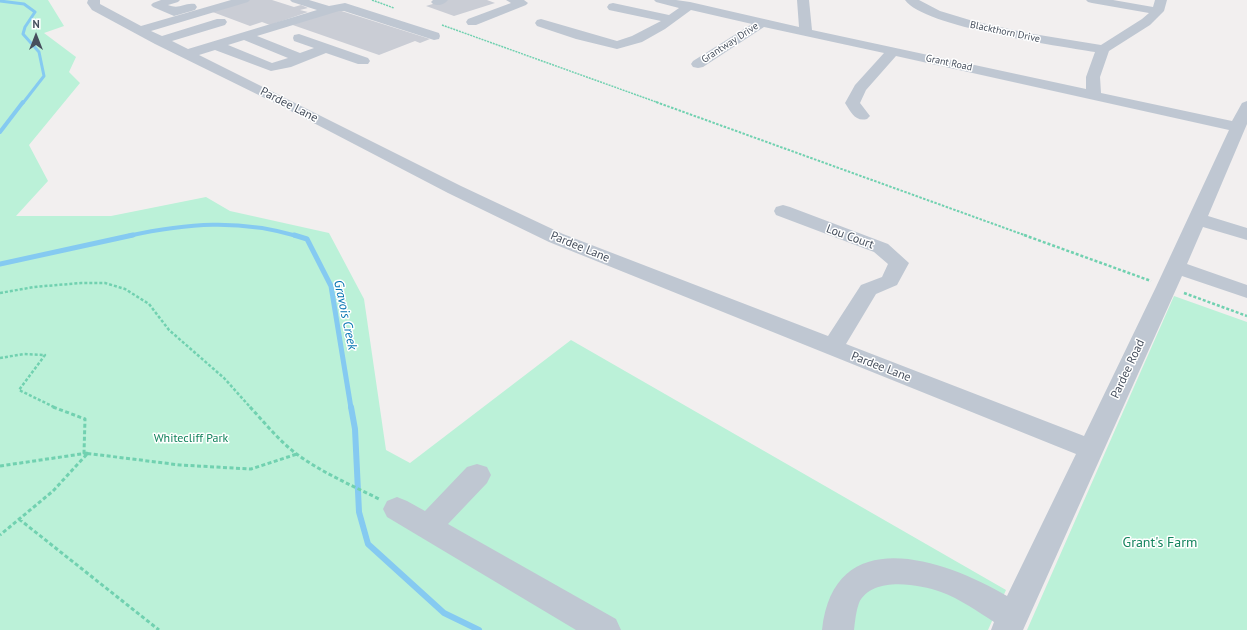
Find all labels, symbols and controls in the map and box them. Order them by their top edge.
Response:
north arrow [16,16,56,56]
text: N [32,17,40,31]
street label: Blackthorn Drive [969,19,1041,45]
street label: Grantway Drive [699,20,761,66]
street label: Grant Road [925,52,973,74]
street label: Pardee Lane [258,84,320,126]
street label: Lou Court [824,222,876,252]
street label: Pardee Lane [548,229,612,265]
water label: Gravois Creek [330,279,360,351]
street label: Pardee Road [1108,337,1148,401]
street label: Pardee Lane [849,349,913,385]
park label: Whitecliff Park [154,432,228,446]
park label: Grant's Farm [1123,535,1197,551]

